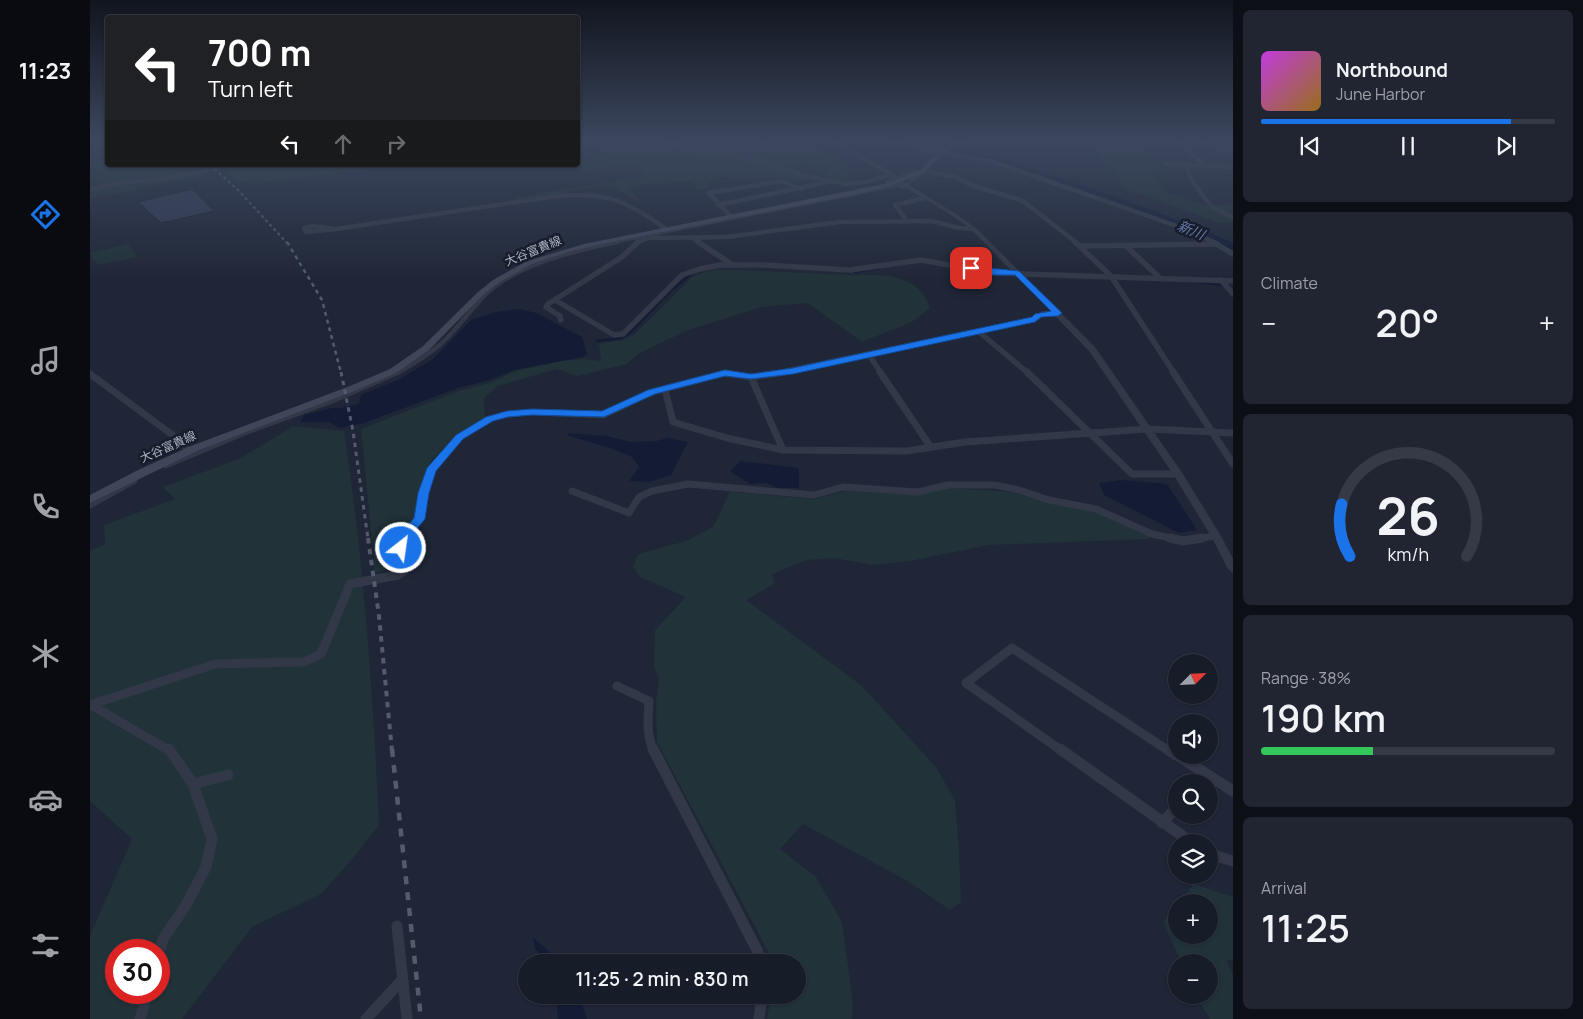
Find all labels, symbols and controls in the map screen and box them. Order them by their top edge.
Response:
text: 700 m [208,29,311,77]
icon: left [125,35,190,100]
text: 11:23 [19,56,71,86]
text: Northbound [1336,57,1448,83]
text: Turn left [208,74,293,104]
text: June Harbor [1336,83,1425,105]
icon: left [276,130,304,158]
icon: ahead [329,130,357,158]
icon: right [382,130,410,158]
icon: previous [1296,132,1324,160]
icon: pause [1394,132,1422,160]
icon: next [1492,132,1520,160]
icon: directions [28,197,63,232]
water label: 新川 [1175,215,1210,245]
street label: 大谷富貴線 [502,231,564,270]
pin [950,247,992,289]
icon: arrive [957,254,985,282]
text: Climate [1261,272,1318,294]
text: 20° [1376,296,1439,348]
text: − [1261,304,1276,342]
text: + [1539,304,1555,342]
icon: music [28,343,63,378]
street label: 大谷富貴線 [137,427,199,467]
text: 26 [1376,480,1440,551]
icon: phone [28,489,63,524]
position arrow [374,521,426,573]
text: km/h [1387,542,1429,566]
icon: climate [28,636,63,671]
north arrow [1168,654,1218,704]
map controls [1168,654,1218,1004]
text: Range · 38% [1261,667,1351,689]
text: 190 km [1261,691,1386,743]
button: sound [1168,714,1218,764]
button: search [1168,774,1218,824]
icon: car [28,782,63,817]
button: layers [1168,834,1218,884]
text: Arrival [1261,877,1307,899]
button: + [1168,894,1218,944]
text: 11:25 [1261,901,1350,953]
icon: filters [28,928,63,963]
speed limit sign: 30 [105,939,170,1004]
button: − [1168,954,1218,1004]
text: 11:25 · 2 min · 830 m [576,966,748,992]

